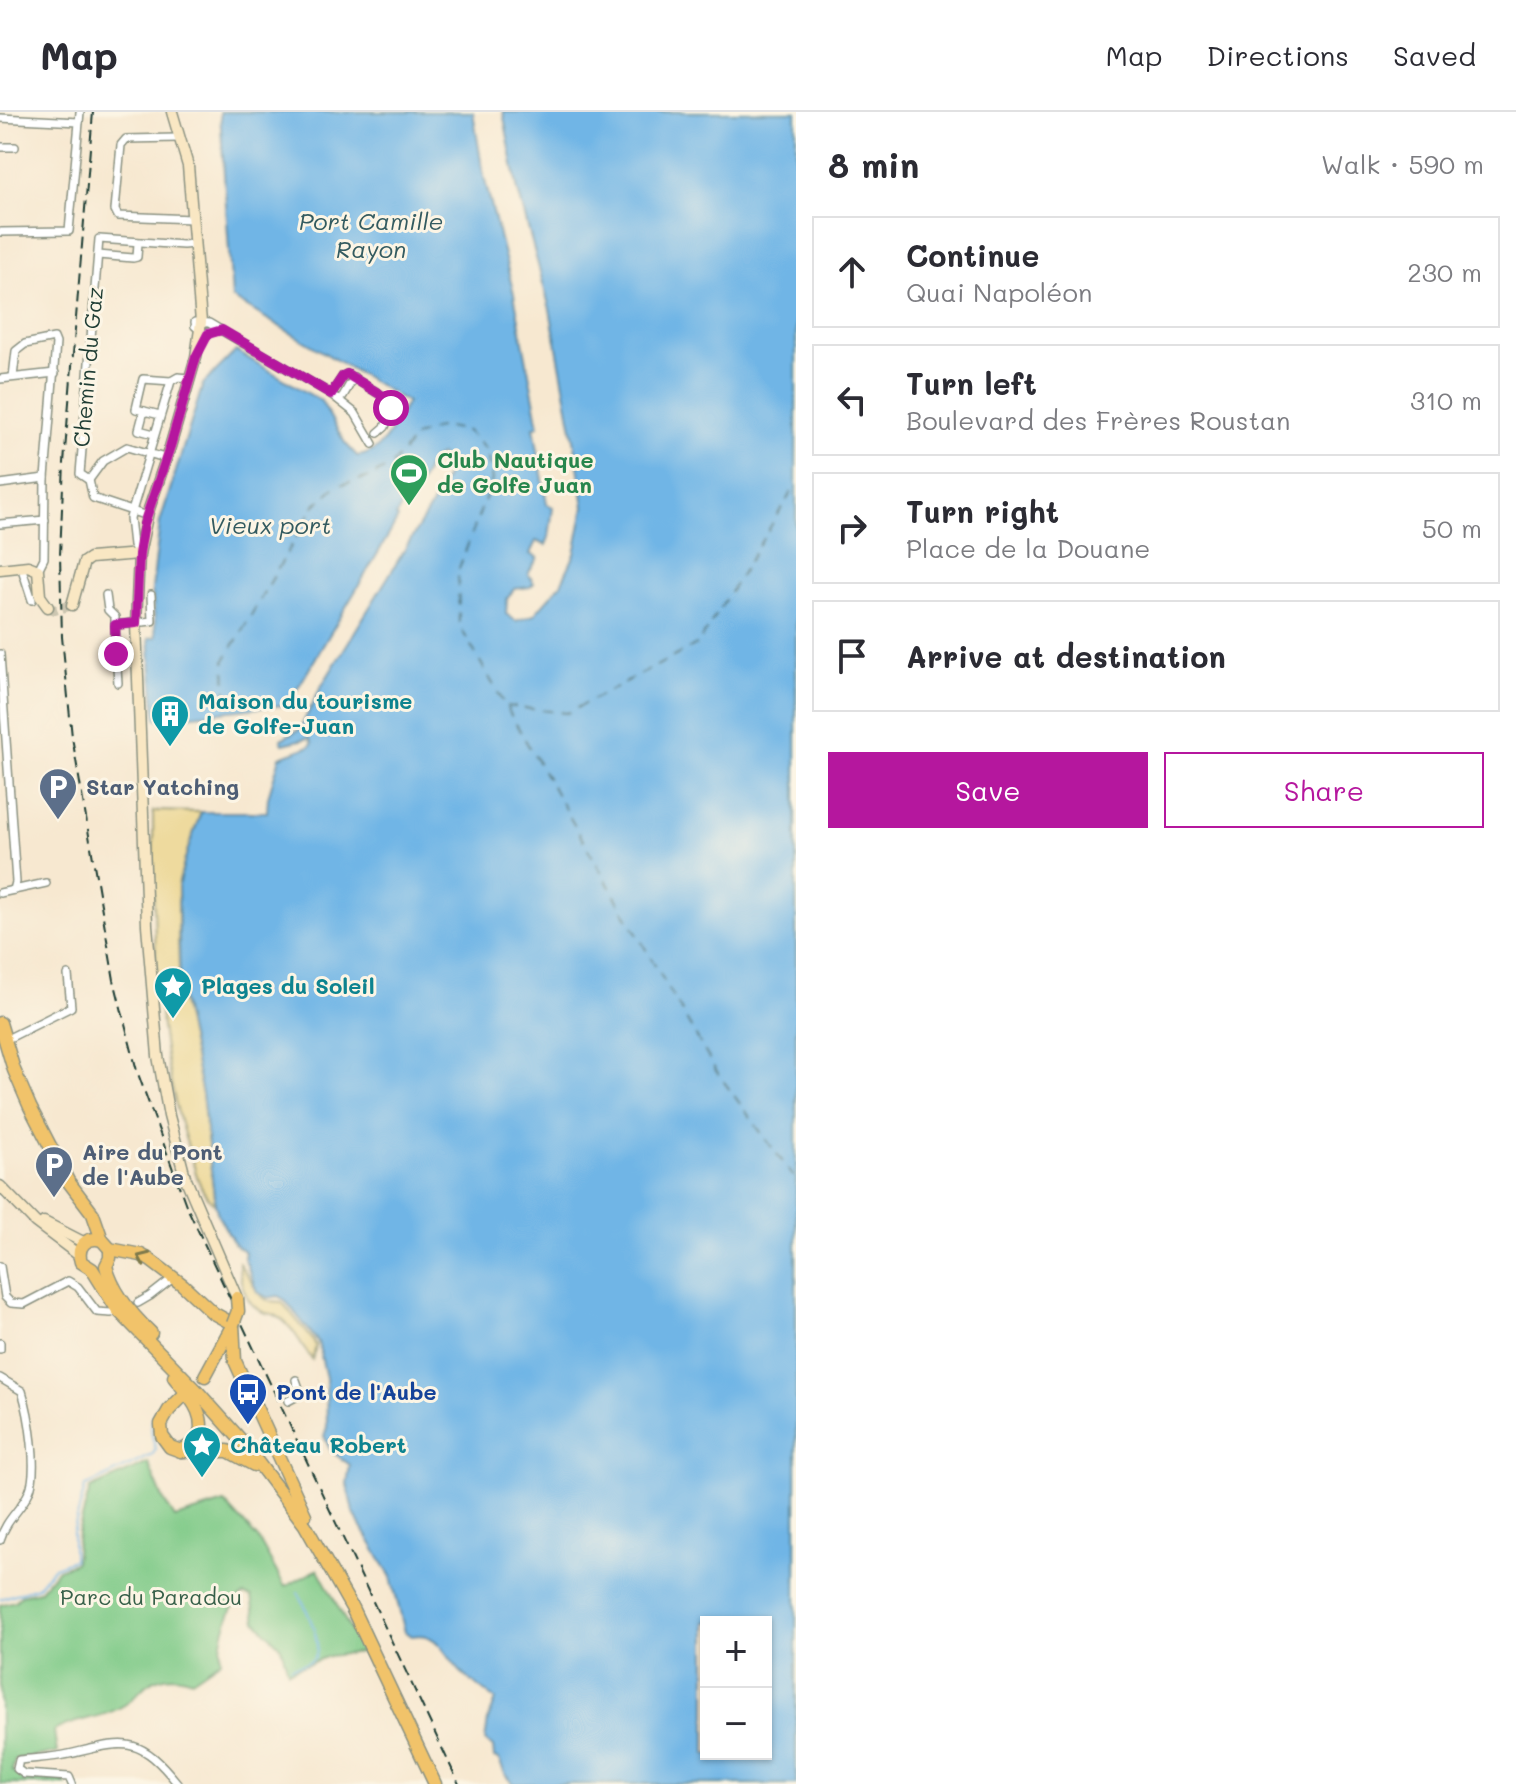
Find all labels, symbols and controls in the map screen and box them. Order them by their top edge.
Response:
text: Map [40,30,118,80]
text: Map [1106,37,1163,73]
text: Directions [1207,37,1349,73]
text: Saved [1393,37,1476,73]
text: 8 min [828,142,919,187]
text: Walk · 590 m [1321,147,1484,181]
water label: Port Camille Rayon [299,205,443,264]
text: Continue [906,235,1039,275]
icon: ahead [830,250,874,294]
text: 230 m [1407,255,1482,289]
text: Quai Napoléon [906,275,1092,309]
street label: Chemin du Gaz [66,286,109,448]
text: Turn left [906,363,1037,403]
icon: left [830,378,874,422]
text: 310 m [1410,383,1482,417]
route start [373,390,409,426]
text: Boulevard des Frères Roustan [906,403,1291,437]
place label: Club Nautique de Golfe Juan [437,445,594,499]
sports icon: Club Nautique de Golfe Juan [388,452,430,507]
text: Turn right [906,491,1059,531]
icon: right [830,506,874,550]
water label: Vieux port [209,509,331,540]
text: 50 m [1422,511,1482,545]
text: Place de la Douane [906,531,1150,565]
icon: arrive [830,634,874,678]
route end [98,636,134,672]
text: Arrive at destination [906,636,1226,676]
place label: Maison du tourisme de Golfe-Juan [198,686,412,740]
building icon: Maison du tourisme de Golfe-Juan [149,693,191,748]
button: Save [828,752,1148,828]
button: Share [1164,752,1484,828]
parking icon: Star Yatching [37,766,79,821]
place label: Star Yatching [86,772,239,801]
place icon: Plages du Soleil [152,965,194,1020]
place label: Plages du Soleil [201,971,375,1000]
place label: Aire du Pont de l'Aube [82,1137,223,1191]
parking icon: Aire du Pont de l'Aube [33,1144,75,1199]
one-way arrow [136,1252,151,1268]
bus stop icon: Pont de l'Aube [227,1371,269,1426]
place label: Pont de l'Aube [276,1377,437,1406]
place icon: Château Robert [181,1424,223,1479]
place label: Château Robert [230,1430,407,1459]
park label: Parc du Paradou [60,1582,242,1611]
map controls [700,1616,772,1760]
button: + [700,1616,772,1688]
button: − [700,1688,772,1760]

